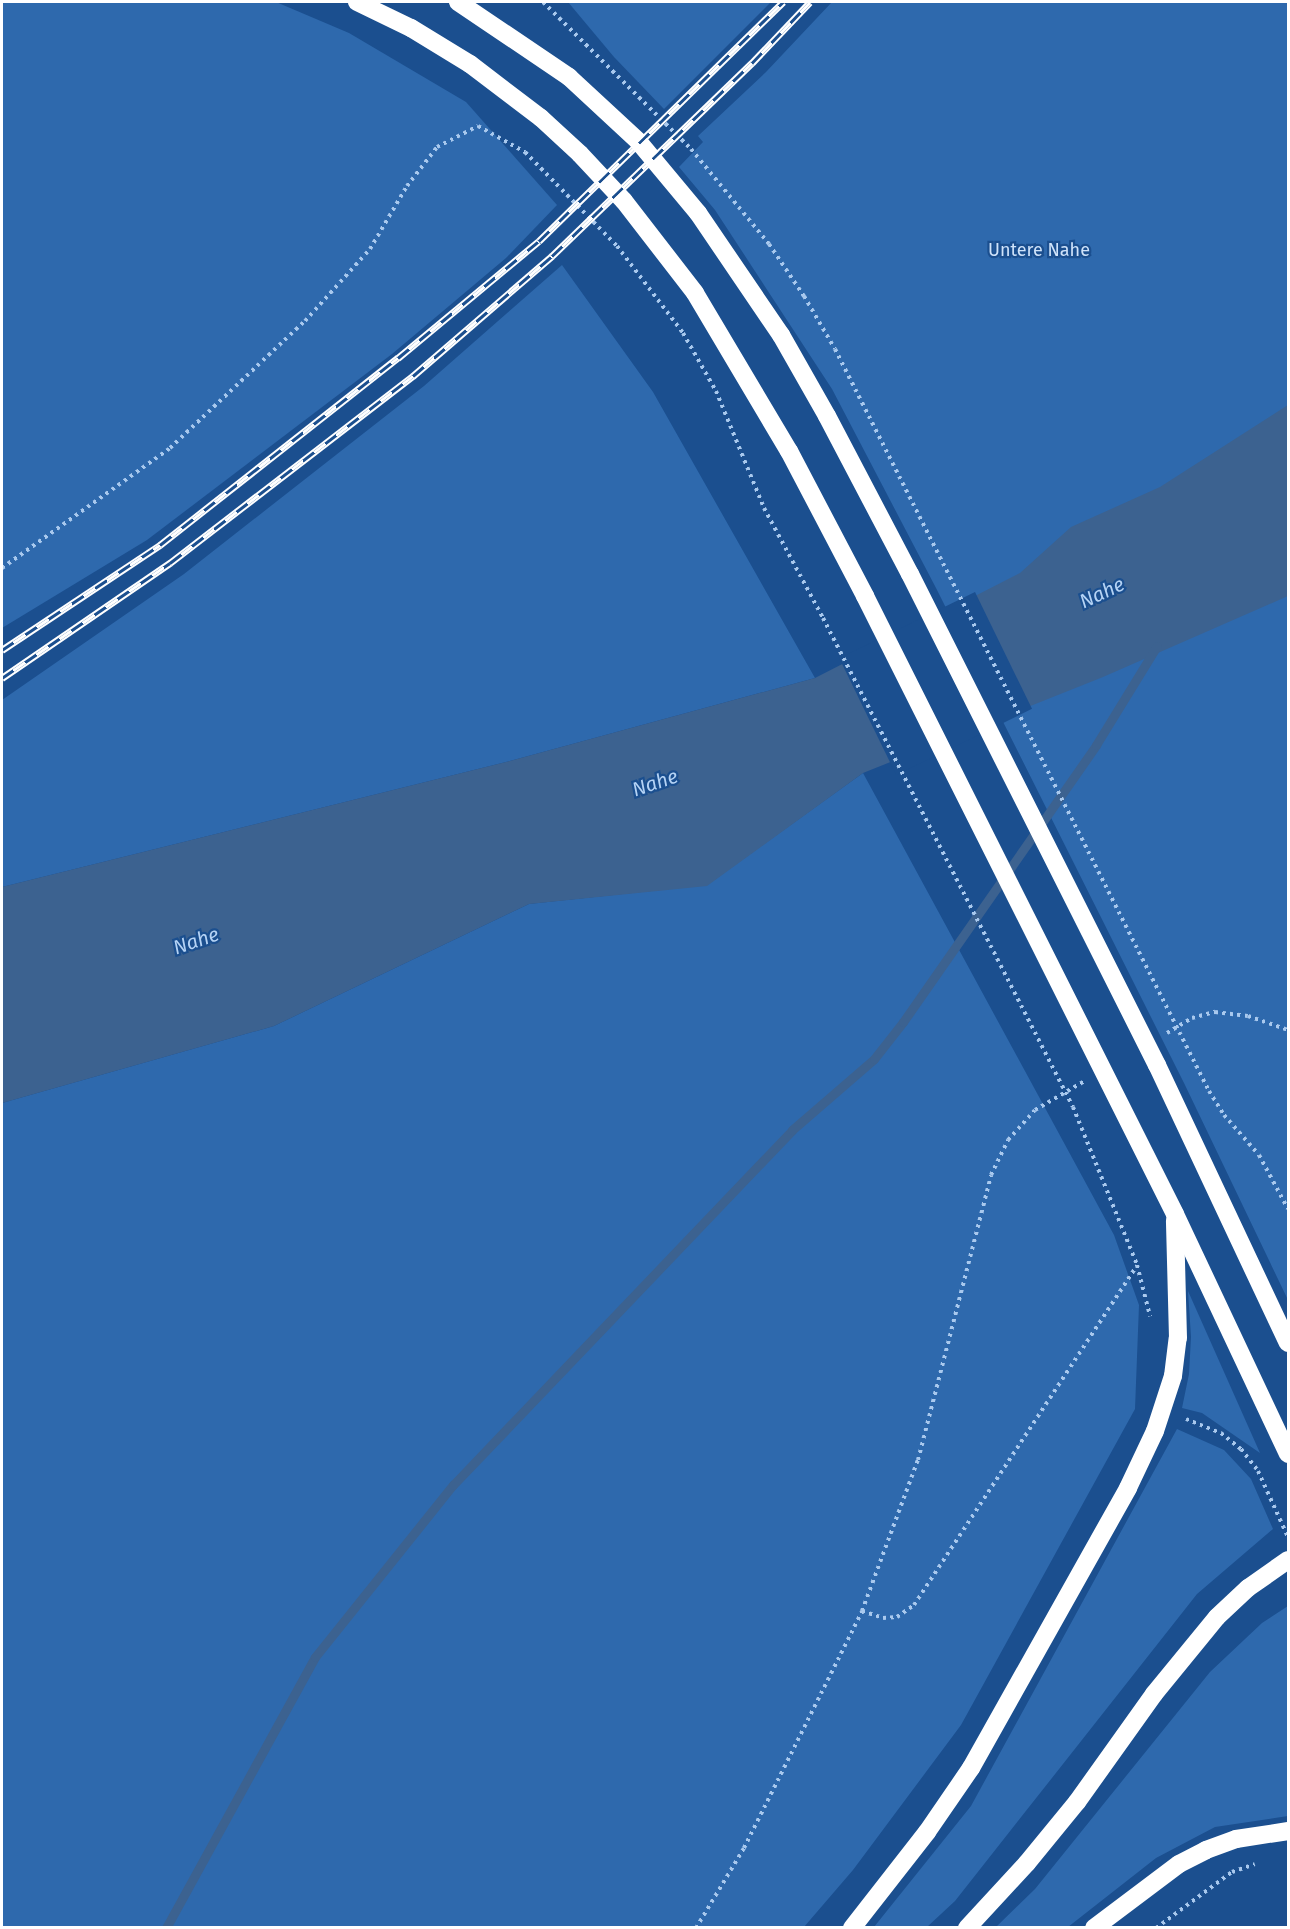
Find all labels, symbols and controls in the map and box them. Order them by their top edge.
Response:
park label: Untere Nahe [988,239,1090,261]
water label: Nahe [1076,572,1128,614]
water label: Nahe [629,764,681,802]
water label: Nahe [170,922,222,960]

